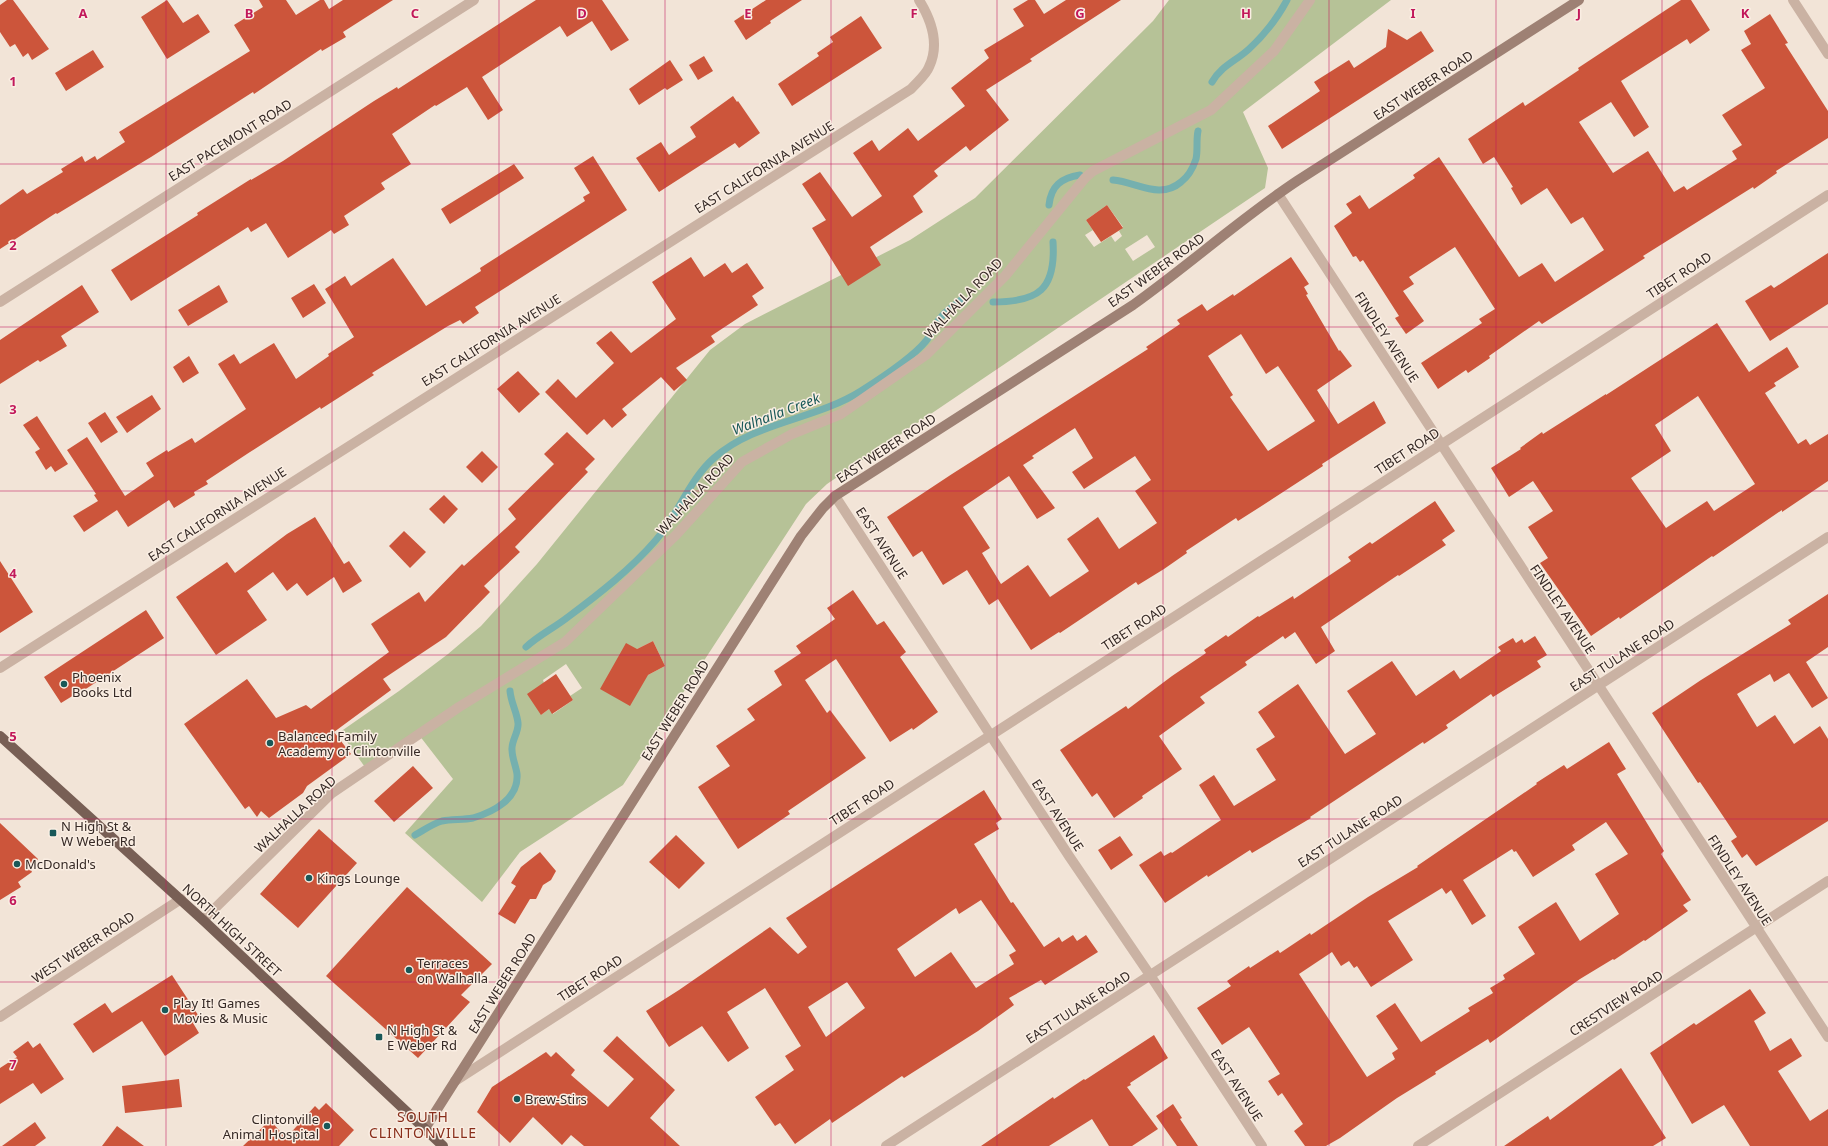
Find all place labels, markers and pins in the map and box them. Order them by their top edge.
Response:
place label: Phoenix Books Ltd [72,668,132,701]
marker: Phoenix Books Ltd [59,679,69,689]
place label: Balanced Family Academy of Clintonville [278,727,421,760]
marker: Balanced Family Academy of Clintonville [265,738,275,748]
place label: N High St & W Weber Rd [61,817,136,850]
marker: N High St & W Weber Rd [48,828,58,838]
place label: McDonald's [25,855,96,873]
marker: McDonald's [12,859,22,869]
place label: Kings Lounge [317,869,400,887]
marker: Kings Lounge [304,873,314,883]
place label: Terraces on Walhalla [417,954,488,987]
marker: Terraces on Walhalla [404,965,414,975]
place label: Play It! Games Movies & Music [173,994,268,1027]
marker: Play It! Games Movies & Music [160,1005,170,1015]
place label: N High St & E Weber Rd [387,1021,458,1054]
marker: N High St & E Weber Rd [374,1032,384,1042]
place label: Brew-Stirs [525,1090,587,1108]
marker: Brew-Stirs [512,1094,522,1104]
place label: Clintonville Animal Hospital [223,1110,319,1143]
marker: Clintonville Animal Hospital [322,1121,332,1131]

